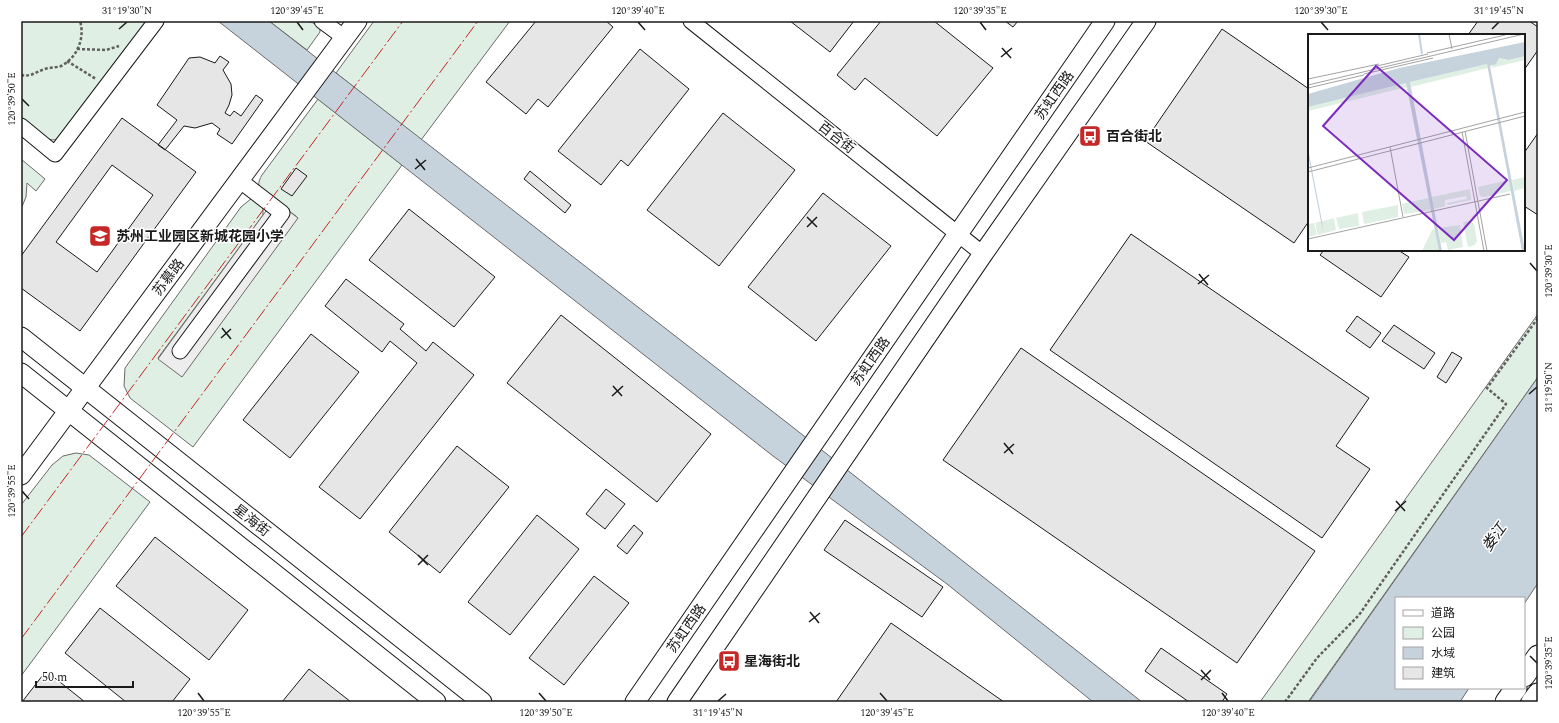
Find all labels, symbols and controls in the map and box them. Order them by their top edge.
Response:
text: 31°19'30"N [102,3,152,19]
text: 120°39'45"E [270,3,324,19]
text: 120°39'40"E [611,3,665,19]
text: 120°39'35"E [953,3,1007,19]
text: 120°39'30"E [1294,3,1348,19]
text: 31°19'45"N [1474,3,1524,19]
inset map [1308,34,1525,251]
street label: 苏虹西路 [1030,66,1079,124]
text: 120°39'50"E [4,72,20,126]
street label: 百合街 [814,116,860,159]
bus stop icon: 百合街北 [1077,123,1103,149]
place label: 百合街北 [1106,126,1162,147]
school or university icon: 苏州工业园区新城花园小学 [87,223,113,249]
place label: 苏州工业园区新城花园小学 [116,226,284,247]
text: 120°39'30"E [1541,244,1557,298]
street label: 苏慕路 [147,254,189,300]
street label: 苏虹西路 [846,332,895,390]
text: 31°19'50"N [1541,362,1557,412]
text: 120°39'55"E [4,464,20,518]
street label: 星海街 [229,499,275,542]
water label: 娄江 [1476,517,1514,556]
legend [1395,597,1525,689]
street label: 苏虹西路 [662,599,711,657]
text: 道路 [1431,604,1455,623]
text: 公园 [1431,624,1455,643]
text: 120°39'35"E [1541,636,1557,690]
text: 水域 [1431,644,1455,663]
bus stop icon: 星海街北 [716,648,742,674]
place label: 星海街北 [744,651,800,672]
scale bar [36,663,133,689]
text: 建筑 [1431,664,1455,683]
text: 50 m [42,668,67,687]
text: 120°39'55"E [177,705,231,721]
text: 120°39'50"E [519,705,573,721]
text: 31°19'45"N [693,705,743,721]
text: 120°39'45"E [860,705,914,721]
text: 120°39'40"E [1201,705,1255,721]

